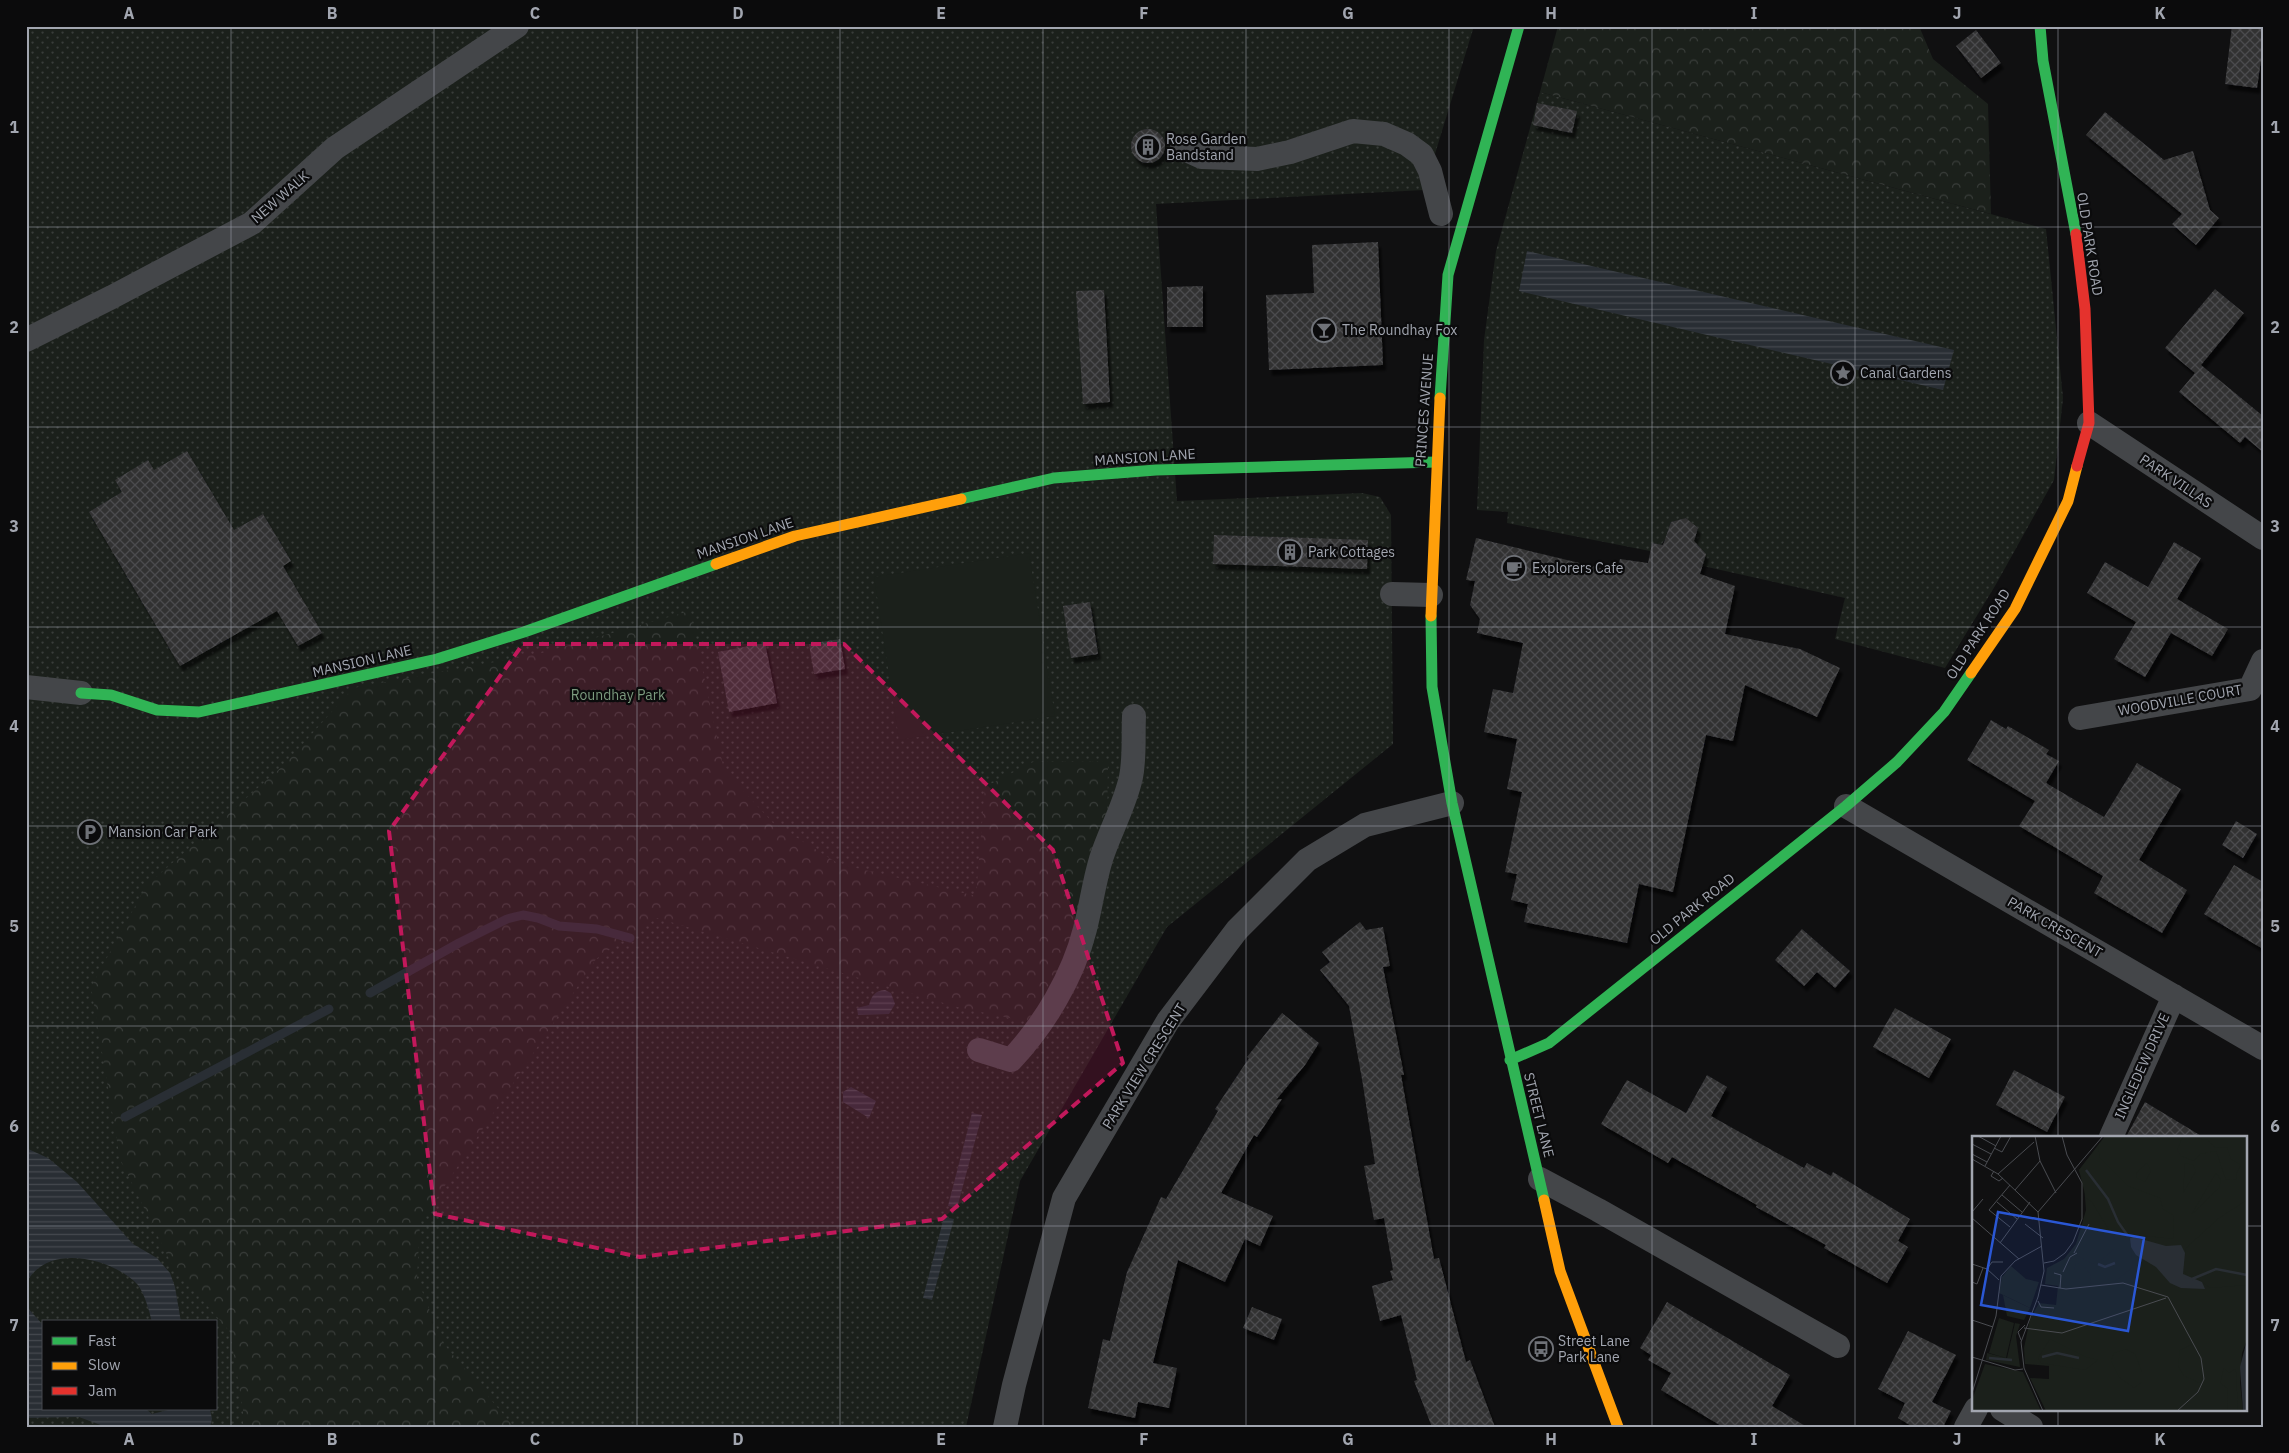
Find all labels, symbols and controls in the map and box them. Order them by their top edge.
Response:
text: A [124,3,135,23]
text: B [327,3,338,23]
text: C [530,3,540,23]
text: D [732,3,744,23]
text: E [936,3,946,23]
text: F [1139,3,1149,23]
text: G [1342,3,1354,23]
text: H [1545,3,1557,23]
text: I [1751,3,1758,23]
text: J [1953,3,1961,23]
text: K [2154,3,2166,23]
text: 1 [9,117,19,137]
text: 1 [2270,117,2280,137]
place label: Rose Garden Bandstand [1166,130,1246,164]
building icon: Rose Garden Bandstand [1135,134,1161,160]
street label: NEW WALK [247,167,313,227]
street label: OLD PARK ROAD [2073,191,2107,297]
text: 2 [9,317,19,337]
bar icon: The Roundhay Fox [1311,317,1337,343]
text: 2 [2270,317,2280,337]
place label: The Roundhay Fox [1342,321,1457,339]
street label: PRINCES AVENUE [1411,353,1437,467]
place icon: Canal Gardens [1830,360,1856,386]
place label: Canal Gardens [1860,364,1952,382]
street label: MANSION LANE [1094,444,1196,470]
street label: PARK VILLAS [2136,450,2216,512]
street label: MANSION LANE [694,513,796,563]
text: 3 [9,516,19,536]
text: 3 [2270,516,2280,536]
building icon: Park Cottages [1277,539,1303,565]
place label: Park Cottages [1308,543,1395,561]
cafe icon: Explorers Cafe [1501,555,1527,581]
place label: Explorers Cafe [1532,559,1624,577]
street label: OLD PARK ROAD [1942,585,2014,683]
street label: MANSION LANE [311,641,413,681]
street label: WOODVILLE COURT [2117,680,2243,720]
park label: Roundhay Park [571,686,666,704]
text: 4 [9,716,19,736]
text: 4 [2270,716,2280,736]
parking icon: Mansion Car Park [77,819,103,845]
place label: Mansion Car Park [108,823,218,841]
street label: OLD PARK ROAD [1646,869,1738,949]
street label: PARK CRESCENT [2004,893,2106,961]
text: 5 [9,916,19,936]
text: 5 [2270,916,2280,936]
street label: PARK VIEW CRESCENT [1098,1000,1190,1132]
street label: INGLEDEW DRIVE [2111,1010,2173,1122]
street label: STREET LANE [1520,1071,1558,1159]
text: 6 [9,1116,19,1136]
text: 6 [2270,1116,2280,1136]
inset map [1972,1136,2246,1410]
text: 7 [9,1315,19,1335]
text: 7 [2270,1315,2280,1335]
legend [42,1320,218,1410]
text: Fast [88,1331,116,1350]
place label: Street Lane Park Lane [1558,1332,1630,1366]
bus stop icon: Street Lane Park Lane [1528,1336,1554,1362]
text: Slow [88,1355,121,1374]
text: Jam [88,1381,117,1400]
text: A [124,1429,135,1449]
text: B [327,1429,338,1449]
text: C [530,1429,540,1449]
text: D [732,1429,744,1449]
text: E [936,1429,946,1449]
text: F [1139,1429,1149,1449]
text: G [1342,1429,1354,1449]
text: H [1545,1429,1557,1449]
text: I [1751,1429,1758,1449]
text: J [1953,1429,1961,1449]
text: K [2154,1429,2166,1449]

